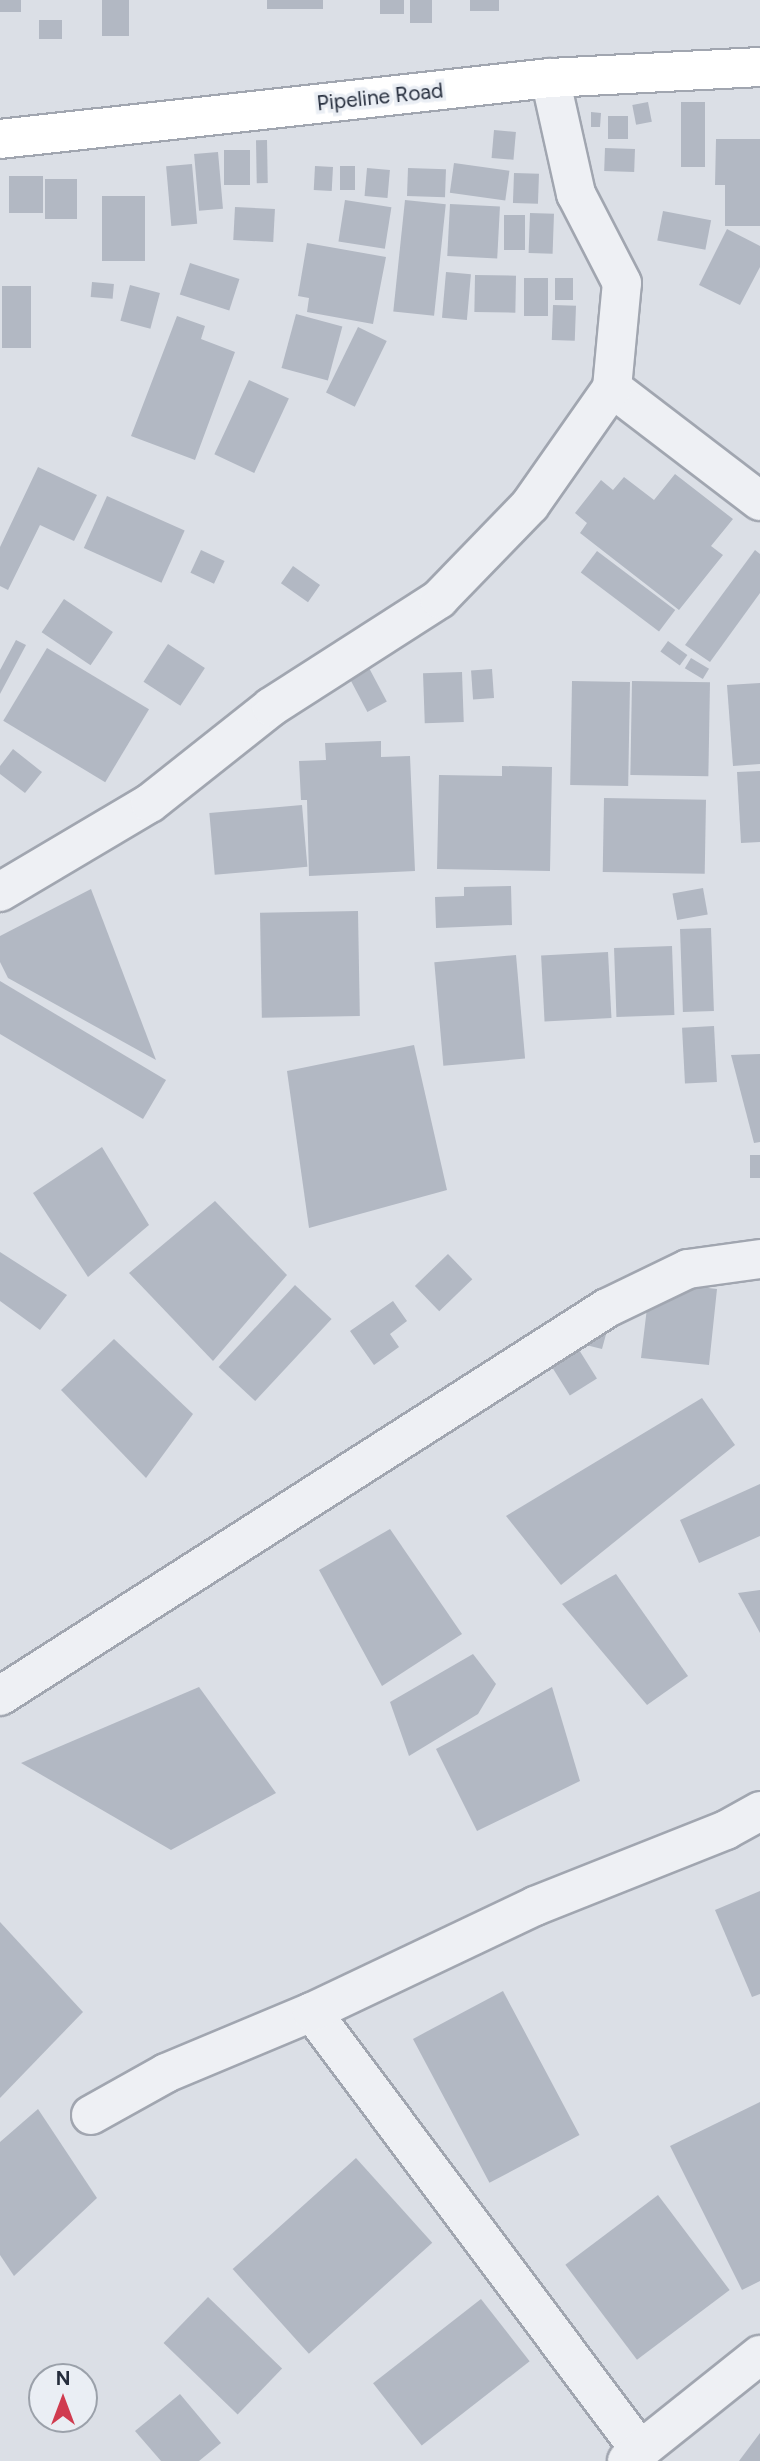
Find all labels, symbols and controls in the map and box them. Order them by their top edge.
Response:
street label: Pipeline Road [315,78,445,116]
north arrow [28,2363,98,2433]
text: N [56,2367,70,2390]

